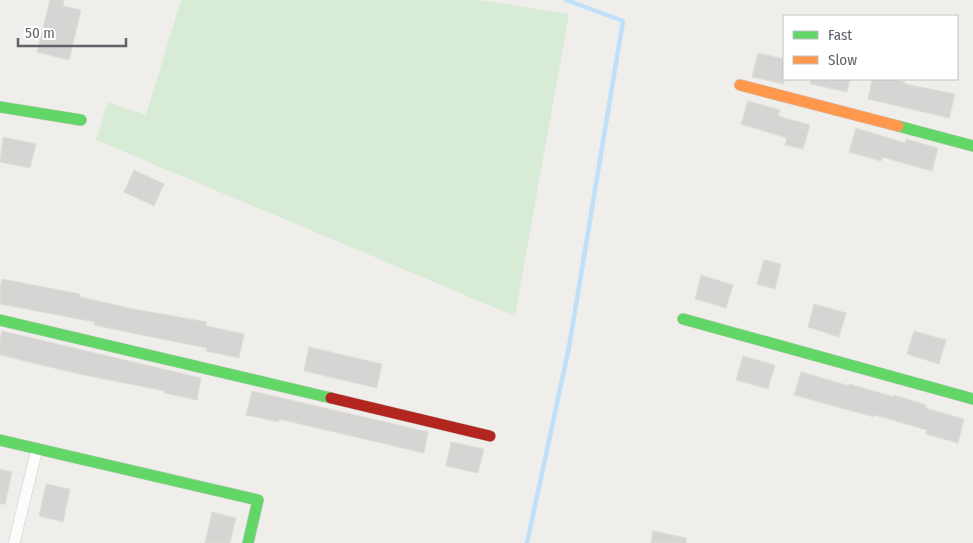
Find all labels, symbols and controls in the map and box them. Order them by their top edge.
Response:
scale bar [18,15,125,47]
legend [783,15,958,80]
text: 50 m [25,24,55,42]
text: Fast [828,26,852,44]
text: Slow [828,51,857,69]

